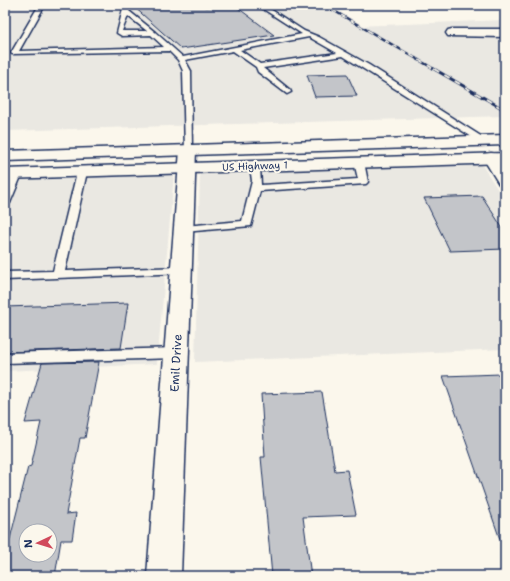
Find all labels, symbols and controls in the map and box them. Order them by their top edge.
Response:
street label: US Highway 1 [222,158,288,174]
street label: Emil Drive [166,333,186,392]
north arrow [18,523,58,563]
text: N [21,539,36,549]

